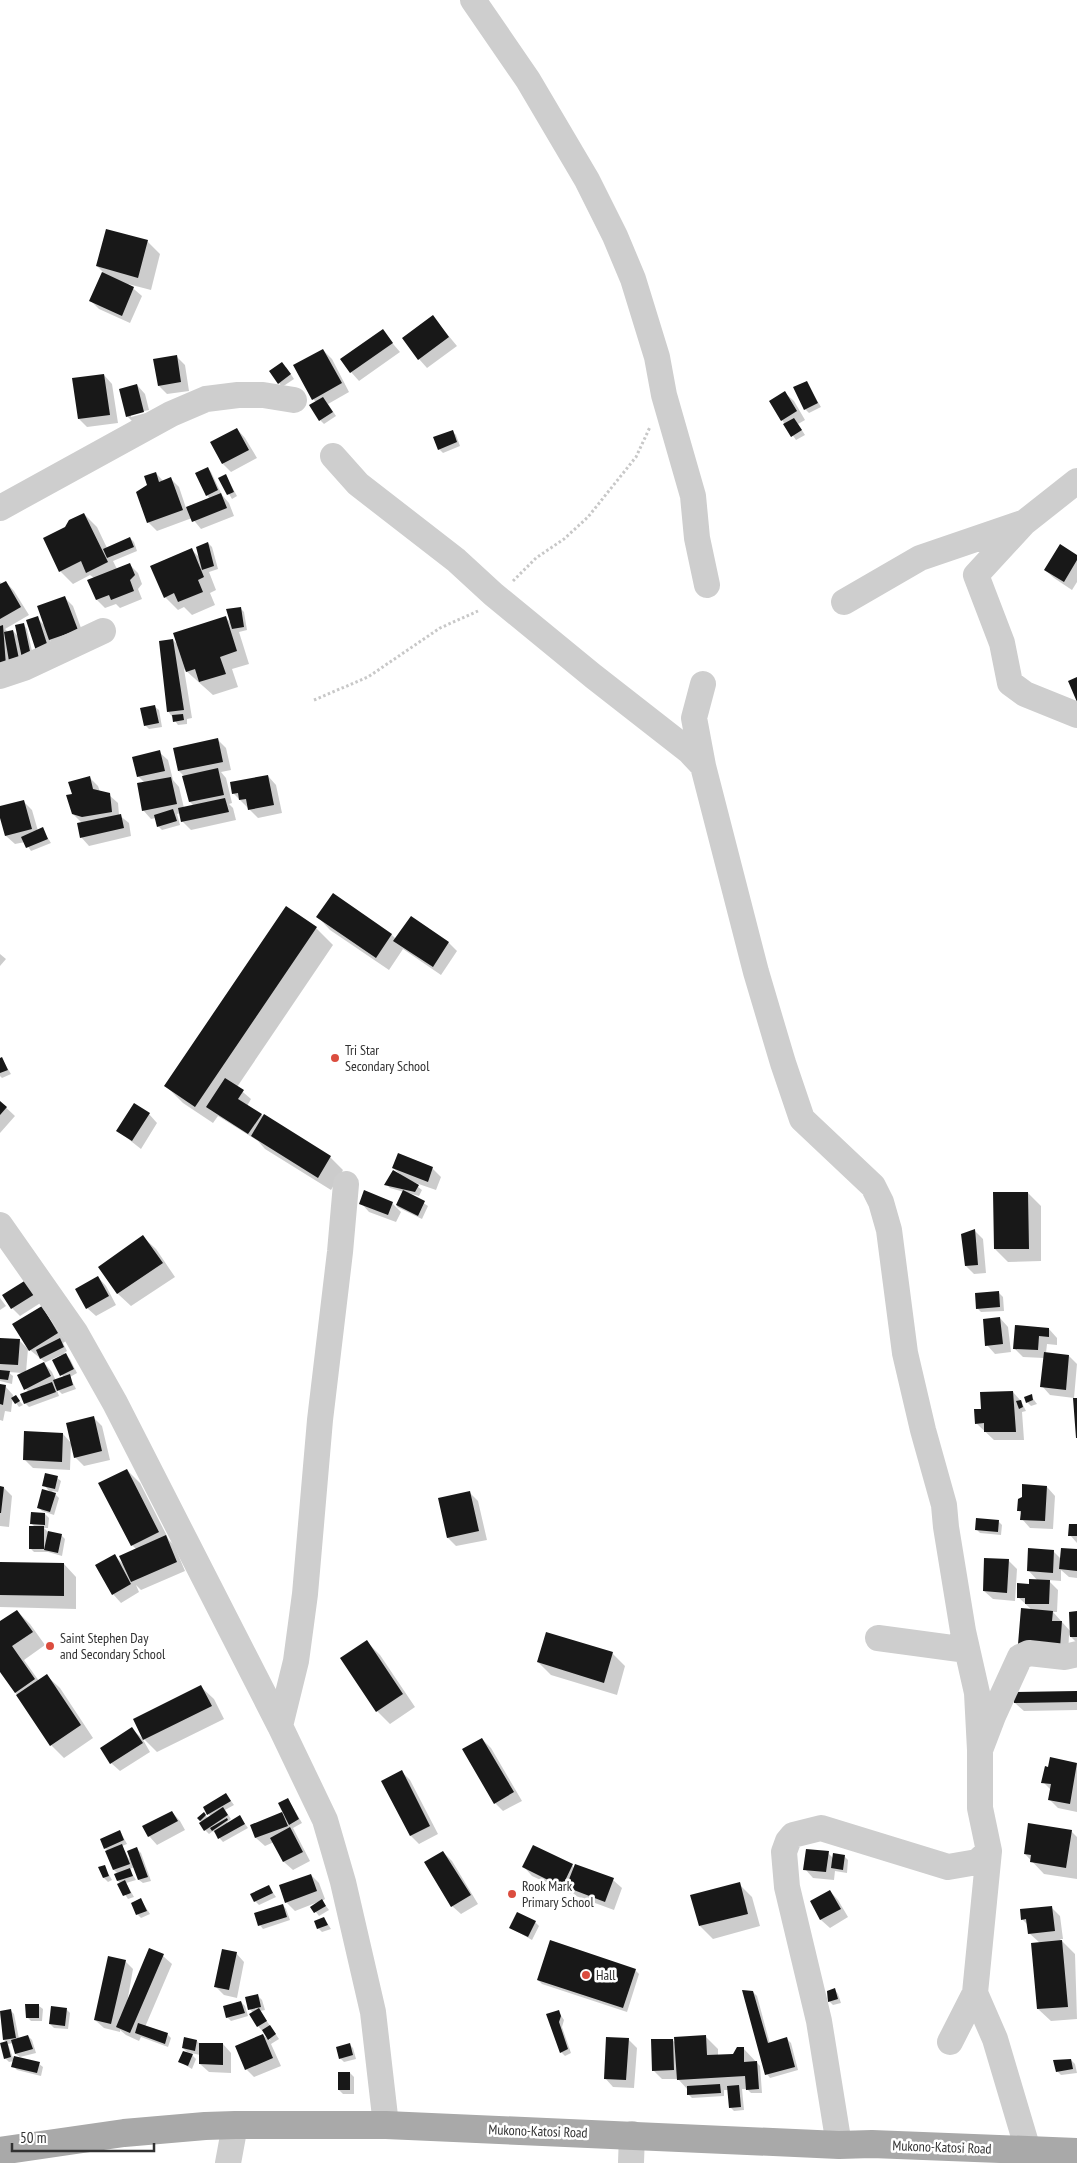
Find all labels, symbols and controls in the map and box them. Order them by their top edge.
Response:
place label: Tri Star Secondary School [345,1041,430,1075]
marker: Tri Star Secondary School [329,1052,341,1064]
place label: Saint Stephen Day and Secondary School [60,1629,166,1663]
marker: Saint Stephen Day and Secondary School [44,1640,56,1652]
place label: Rook Mark Primary School [522,1877,594,1911]
marker: Rook Mark Primary School [506,1888,518,1900]
place label: Hall [596,1966,616,1984]
marker: Hall [580,1969,592,1981]
scale bar [12,2120,155,2152]
street label: Mukono-Katosi Road [488,2120,588,2142]
text: 50 m [20,2128,46,2147]
street label: Mukono-Katosi Road [892,2136,992,2158]

